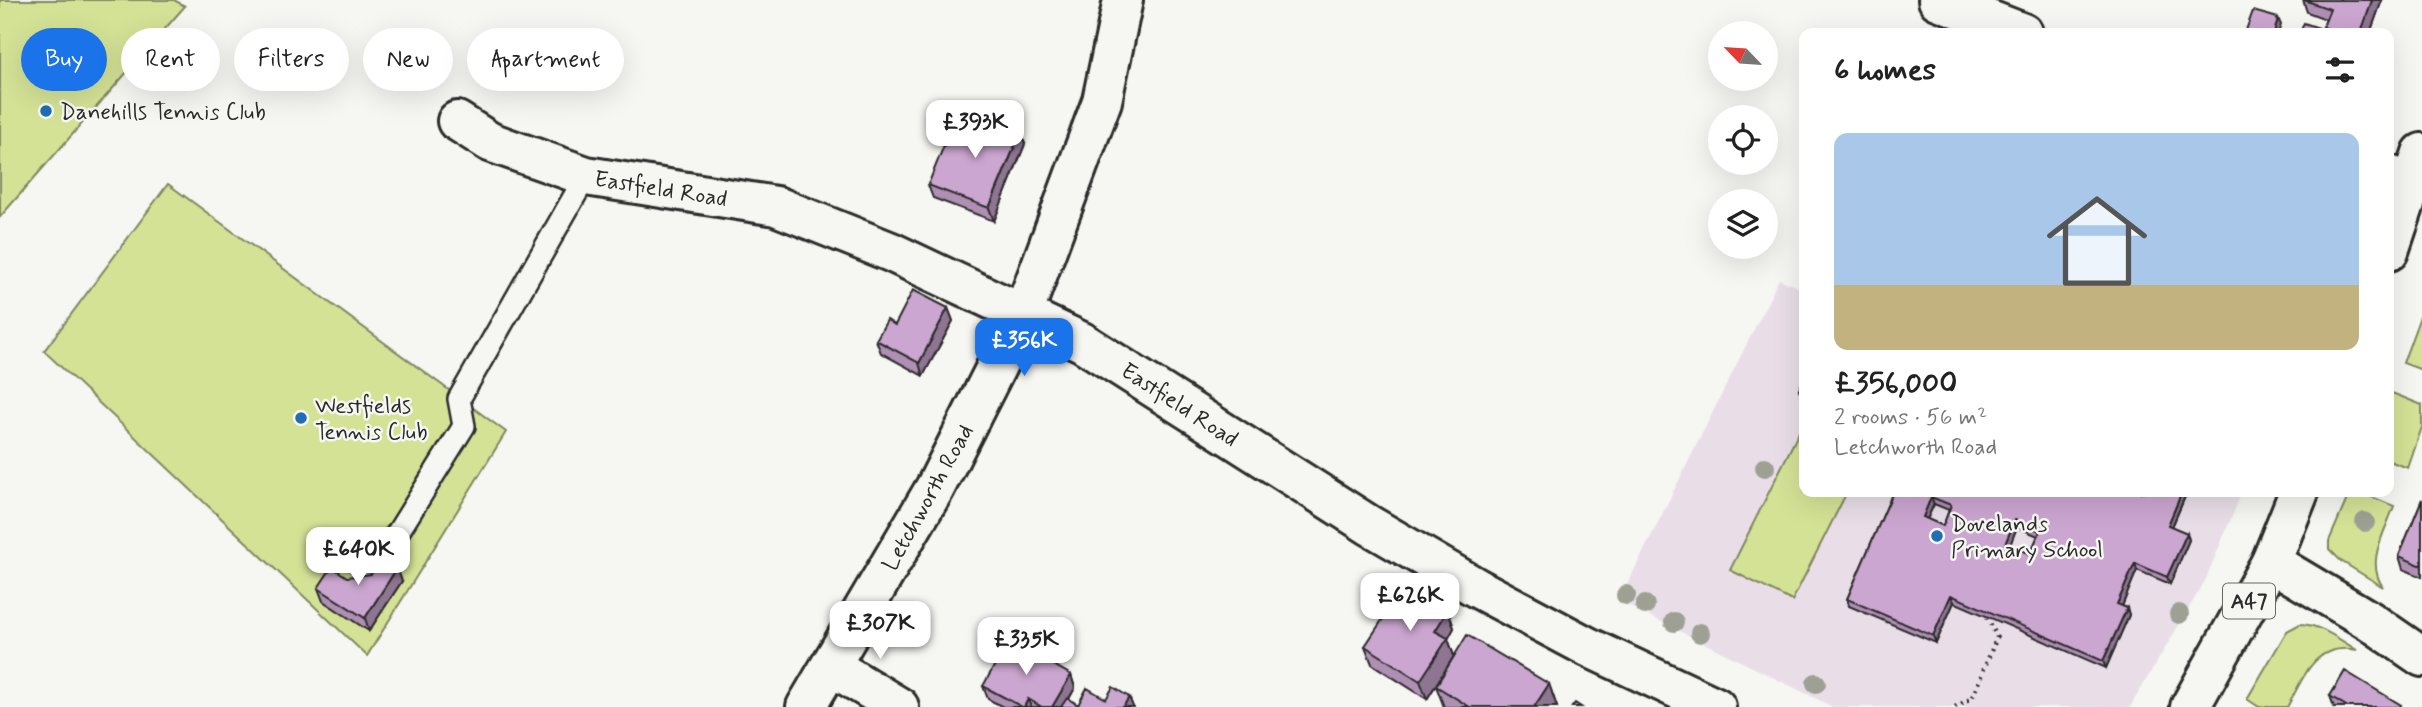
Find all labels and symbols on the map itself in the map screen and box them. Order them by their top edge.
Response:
north arrow [1708,21,1778,91]
place label: Danehills Tennis Club [60,98,266,128]
pin: £393K [926,100,1024,160]
marker: Danehills Tennis Club [38,103,54,119]
street label: Eastfield Road [592,165,729,215]
pin: £356K [975,318,1073,378]
street label: Eastfield Road [1114,357,1243,455]
place label: Westfields Tennis Club [315,392,428,448]
marker: Westfields Tennis Club [293,410,309,426]
street label: Letchworth Road [876,419,981,577]
place label: Dovelands Primary School [1951,510,2103,566]
pin: £640K [309,528,407,587]
marker: Dovelands Primary School [1929,528,1945,544]
pin: £626K [1361,574,1459,633]
road number: A47 [2223,584,2275,618]
pin: £307K [831,602,929,661]
pin: £335K [977,618,1075,677]

